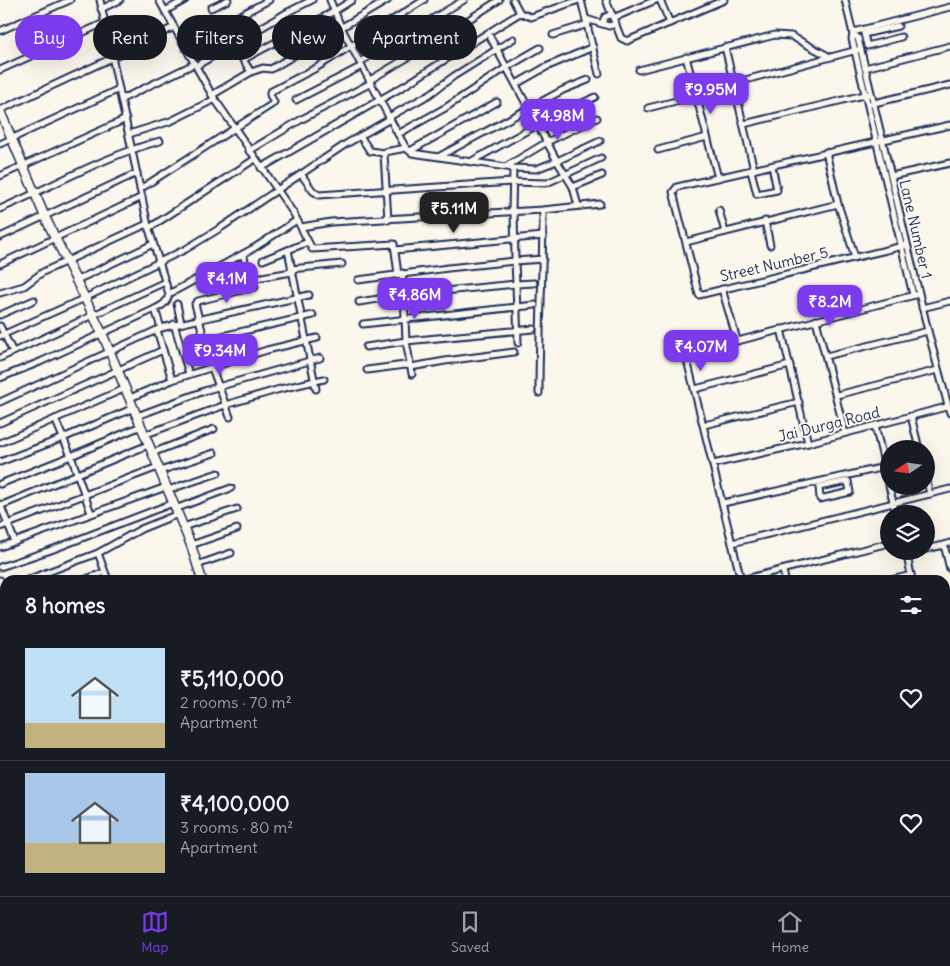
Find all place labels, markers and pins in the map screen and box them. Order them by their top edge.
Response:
pin: ₹9.95M [670,72,752,115]
pin: ₹4.98M [517,98,599,141]
pin: ₹5.11M [413,192,495,234]
pin: ₹4.1M [192,262,262,304]
pin: ₹4.86M [374,278,456,320]
pin: ₹8.2M [795,284,865,327]
pin: ₹4.07M [660,330,742,372]
pin: ₹9.34M [179,334,261,376]

